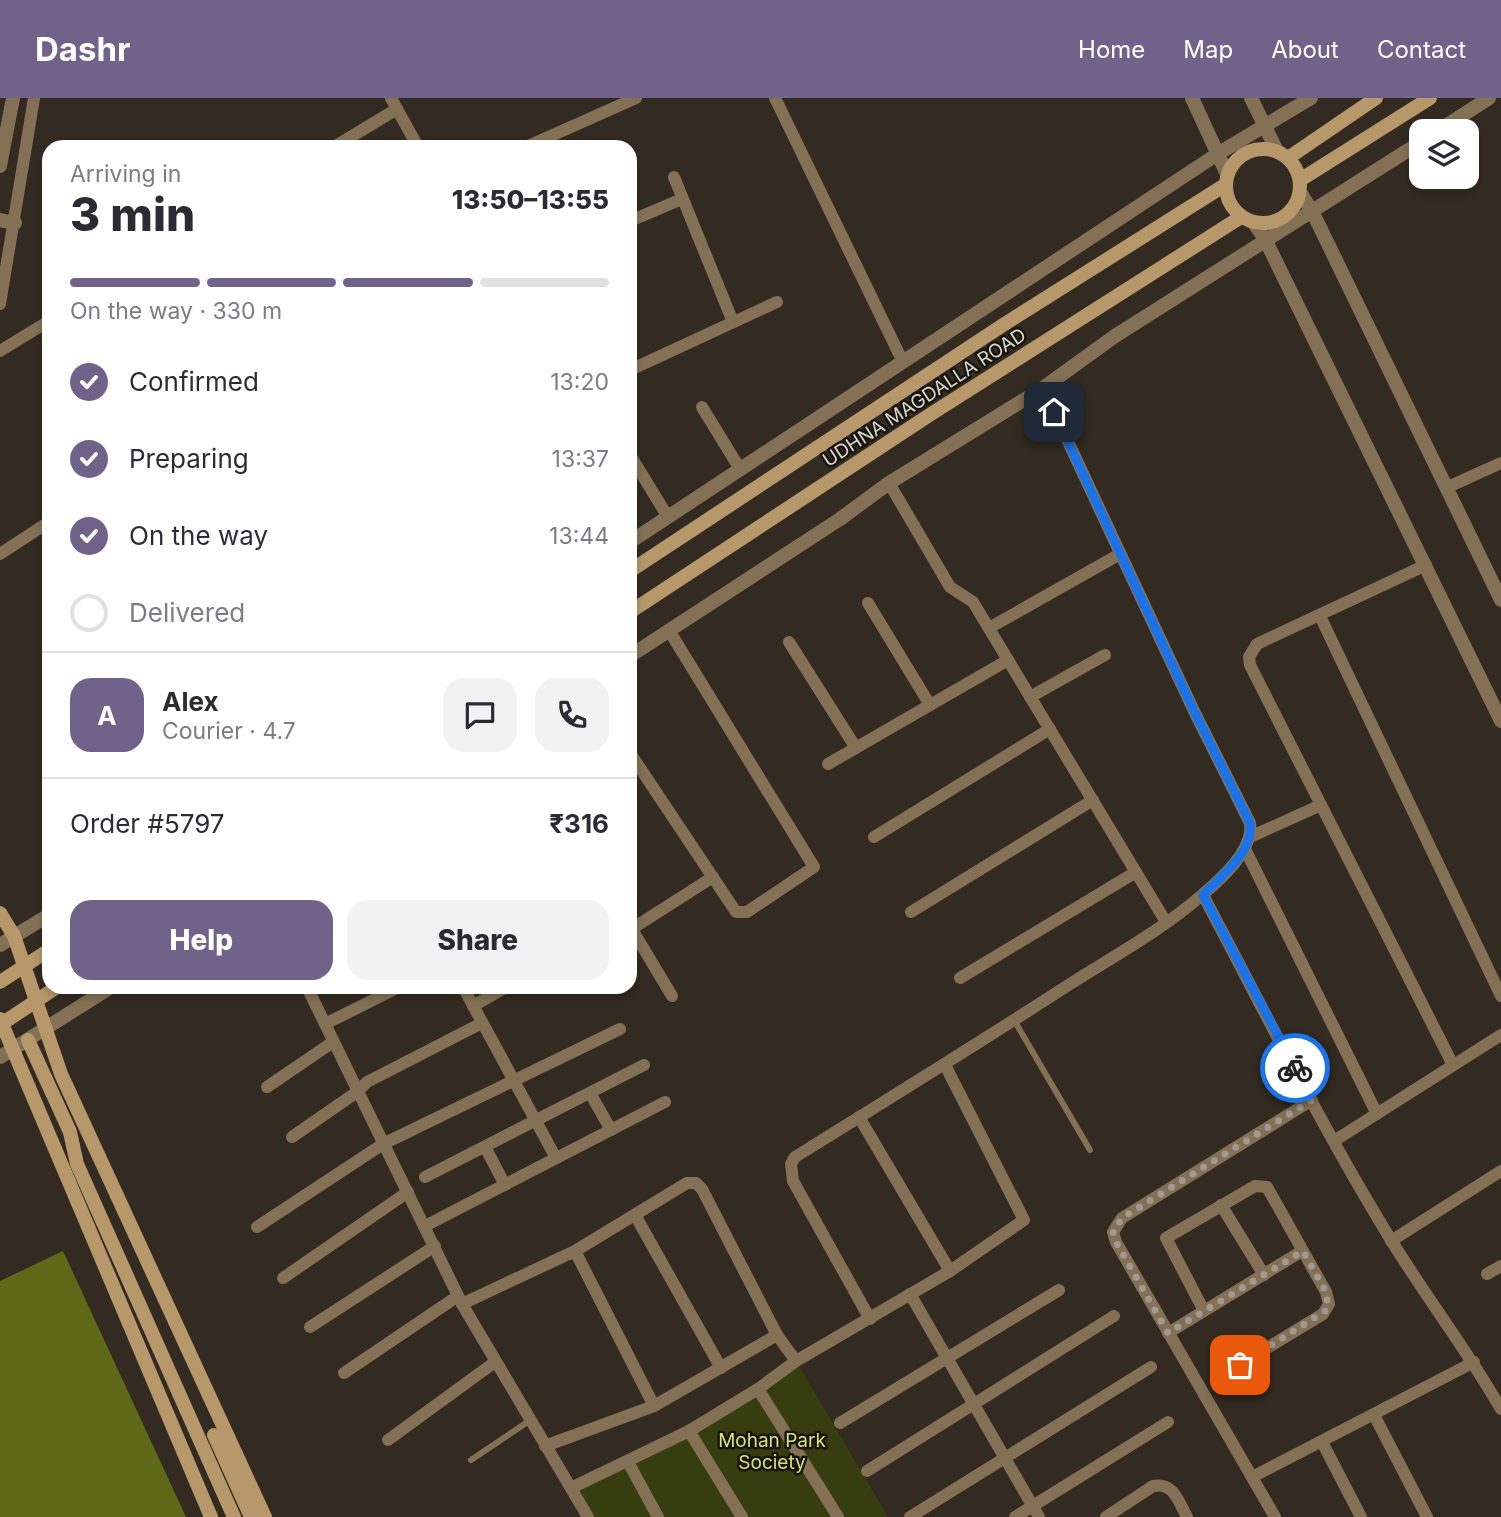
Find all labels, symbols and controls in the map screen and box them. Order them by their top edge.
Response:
text: Dashr [35,29,130,69]
text: Home [1078,35,1145,64]
text: Map [1183,35,1233,64]
text: About [1271,35,1339,64]
text: Contact [1377,35,1466,64]
map controls [1409,119,1479,189]
button: layers [1409,119,1479,189]
text: Arriving in [70,160,181,188]
text: 13:50–13:55 [452,184,609,215]
text: 3 min [70,186,195,242]
text: On the way · 330 m [70,297,282,325]
street label: UDHNA MAGDALLA ROAD [818,323,1030,472]
icon: check [70,363,108,401]
text: Confirmed [129,366,259,397]
text: 13:20 [550,368,609,396]
pin [1024,382,1084,442]
icon: home [1035,393,1073,431]
icon: check [70,440,108,478]
text: Preparing [129,443,249,474]
text: 13:37 [552,445,609,473]
icon: check [70,517,108,555]
text: On the way [129,520,268,551]
text: 13:44 [549,522,609,550]
text: Delivered [129,597,245,628]
button: chat [443,678,517,752]
button: phone [535,678,609,752]
text: Alex [162,686,219,717]
text: A [97,700,117,731]
text: Courier · 4.7 [162,717,296,745]
text: Order #5797 [70,808,224,839]
text: ₹316 [549,808,609,839]
button: Help [70,900,333,980]
button: Share [347,900,609,980]
courier [1260,1033,1330,1103]
icon: bike [1276,1049,1314,1087]
pin [1210,1335,1270,1395]
icon: bag [1221,1346,1259,1384]
park label: Mohan Park Society [718,1429,826,1474]

